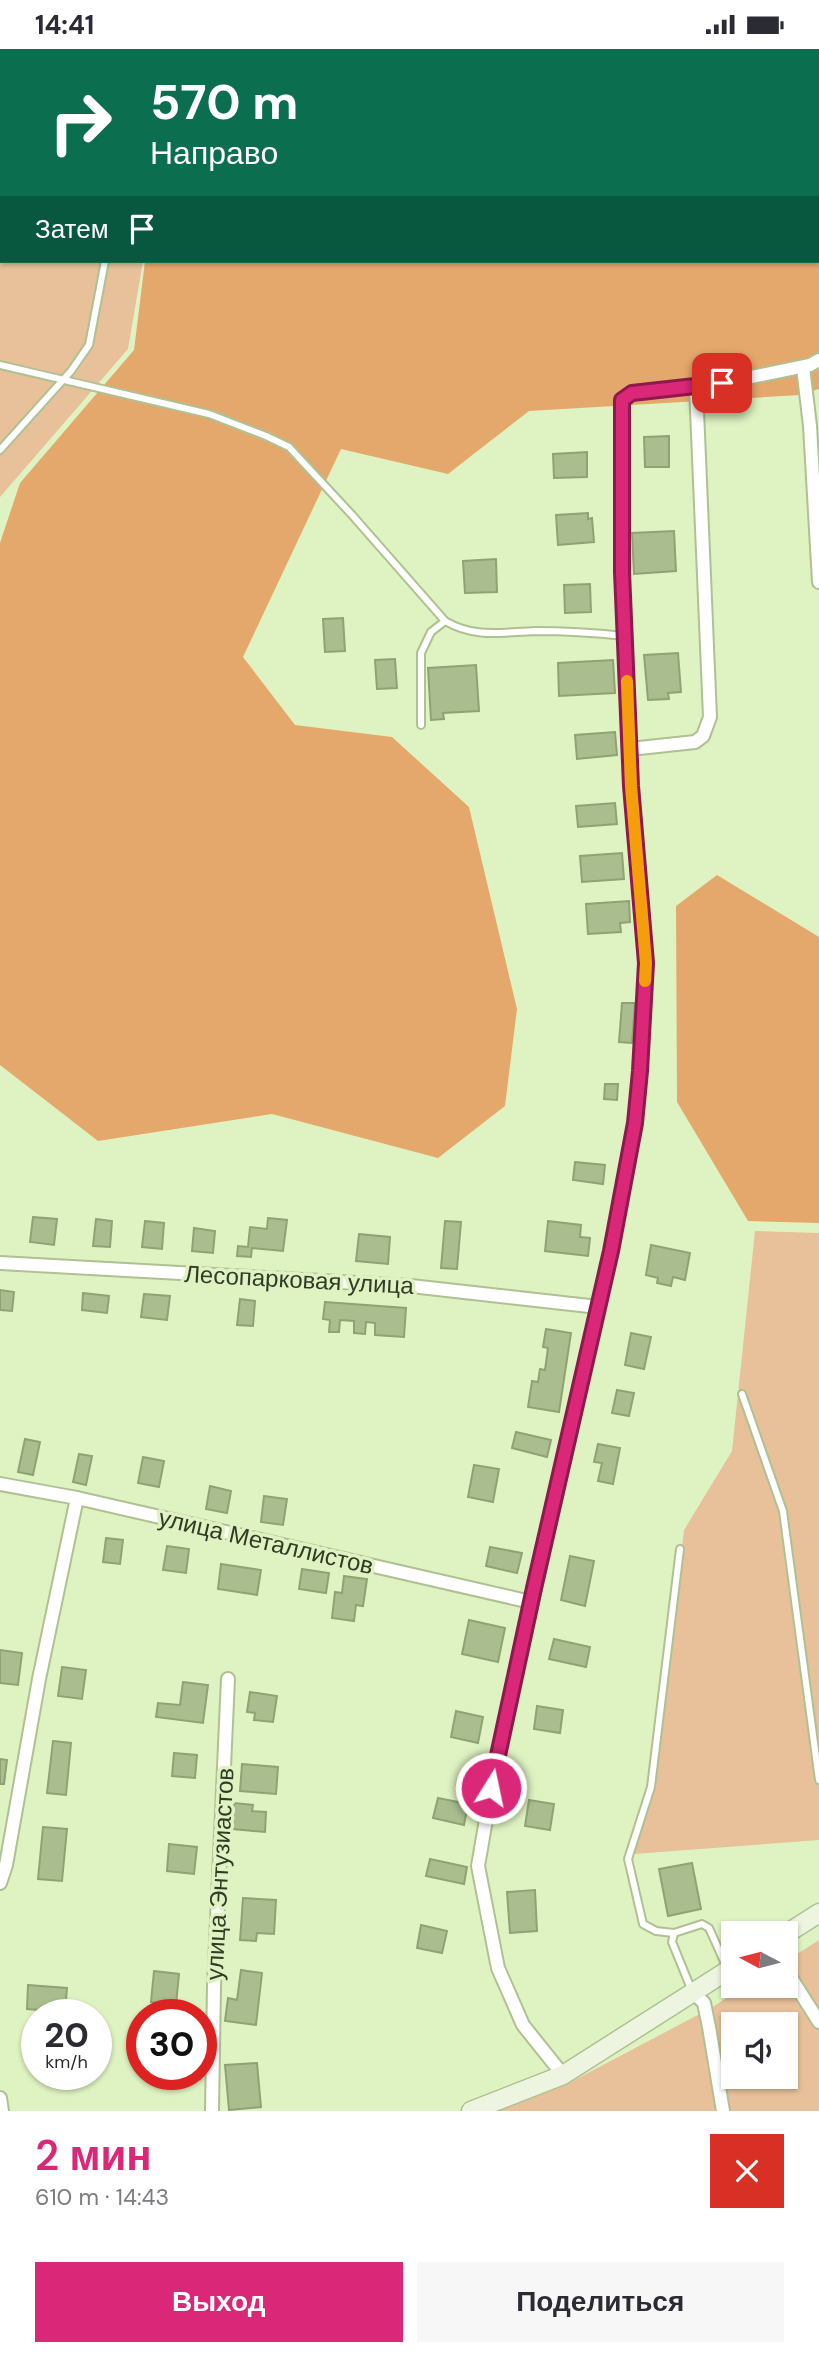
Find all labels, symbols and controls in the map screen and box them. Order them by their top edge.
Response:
text: 14:41 [35,8,94,42]
text: 570 m [150,70,298,134]
icon: right [35,77,126,168]
text: Направо [150,132,278,174]
icon: arrive [123,210,161,248]
text: Затем [35,212,109,246]
pin [692,353,752,413]
icon: arrive [703,364,741,402]
street label: Лесопарковая улица [184,1258,415,1301]
street label: улица Металлистов [156,1502,377,1581]
position arrow [454,1751,528,1825]
street label: улица Энтузиастов [198,1767,241,1981]
north arrow [721,1921,798,1999]
map controls [721,1921,798,2089]
speed limit sign: 30 [126,1999,217,2090]
text: 20 [44,2012,89,2058]
button: sound [721,2012,798,2089]
text: km/h [45,2050,88,2074]
text: 2 мин [35,2128,152,2183]
button: close [710,2134,784,2208]
text: 610 m · 14:43 [35,2182,169,2212]
button: Выход [35,2262,403,2342]
button: Поделиться [417,2262,784,2342]

